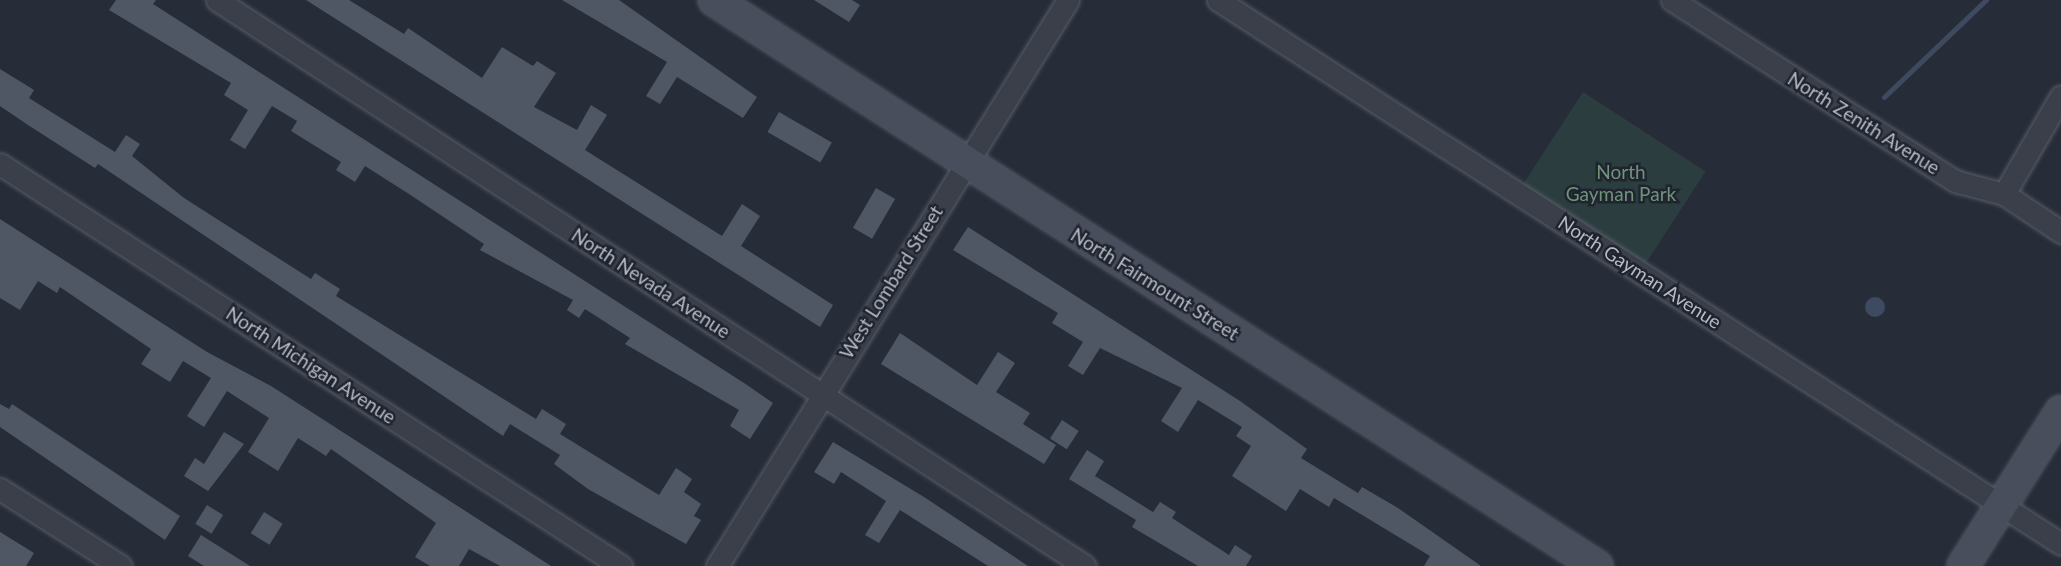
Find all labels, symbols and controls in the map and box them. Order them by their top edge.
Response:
street label: North Zenith Avenue [1784,67,1944,179]
park label: North Gayman Park [1566,161,1676,205]
street label: West Lombard Street [835,201,947,363]
street label: North Gayman Avenue [1554,211,1726,333]
street label: North Nevada Avenue [567,223,735,343]
street label: North Fairmount Street [1067,223,1243,345]
street label: North Michigan Avenue [222,301,400,429]

